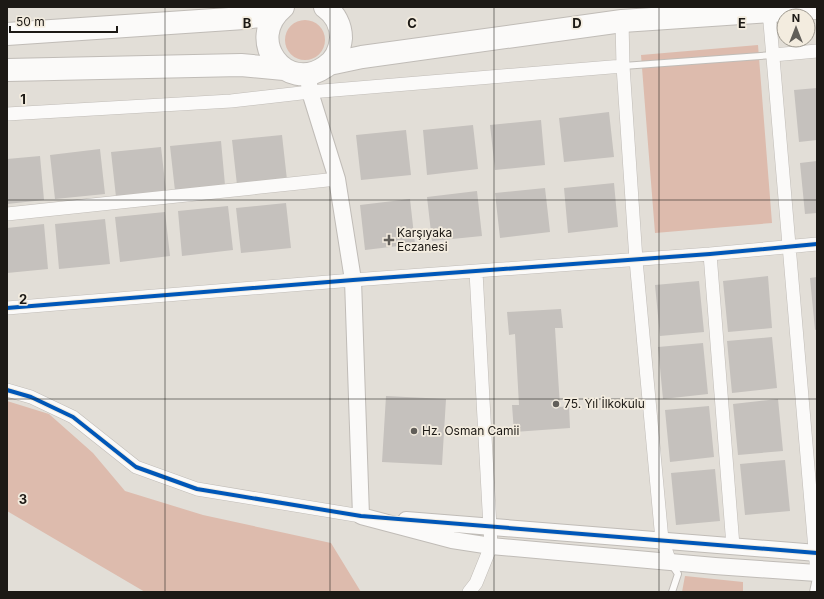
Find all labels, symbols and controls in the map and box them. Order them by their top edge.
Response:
scale bar [10,8,117,34]
north arrow [776,8,816,48]
text: N [792,11,800,25]
text: 50 m [16,14,45,29]
text: B [243,15,252,31]
text: C [407,15,417,31]
text: D [572,15,582,31]
text: E [738,15,746,31]
text: 1 [20,91,26,107]
place label: Karşıyaka Eczanesi [397,225,452,254]
marker: Karşıyaka Eczanesi [384,235,394,245]
text: 2 [19,291,27,307]
place label: 75. Yıl İlkokulu [564,396,645,411]
marker: 75. Yıl İlkokulu [551,399,561,409]
place label: Hz. Osman Camii [422,423,520,438]
marker: Hz. Osman Camii [409,426,419,436]
text: 3 [19,491,27,507]

